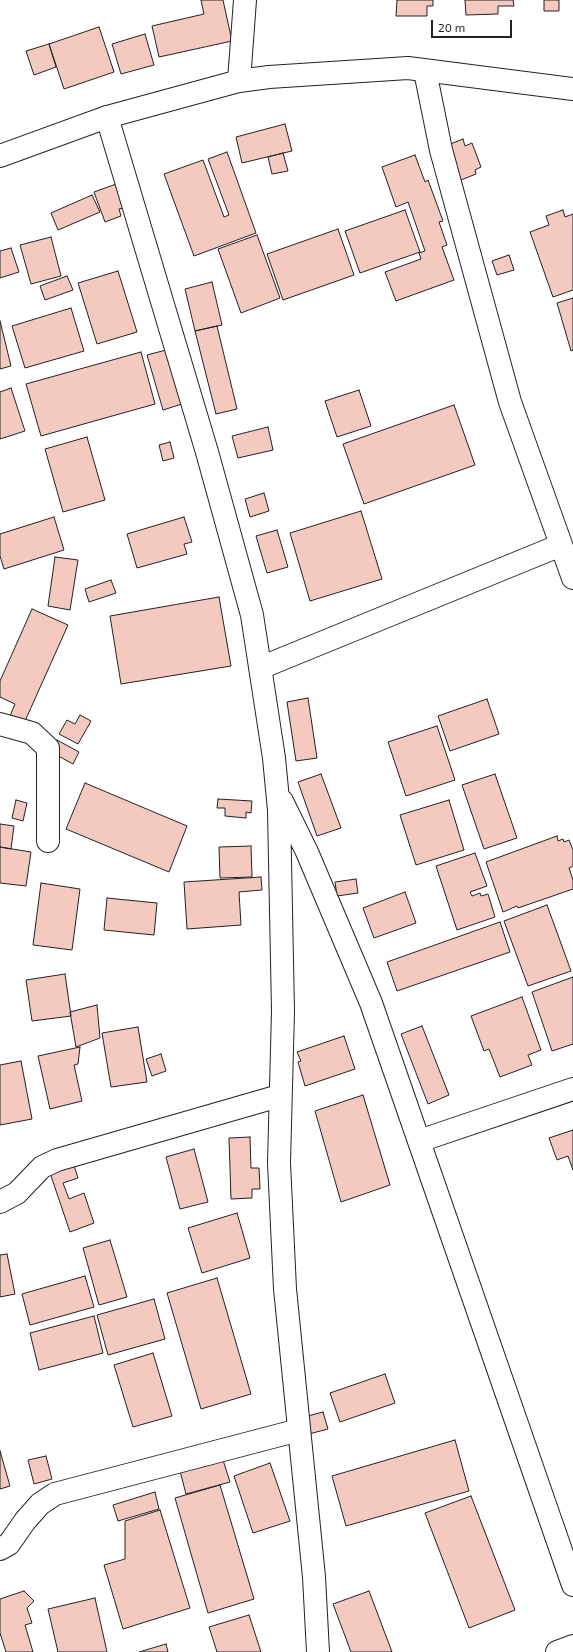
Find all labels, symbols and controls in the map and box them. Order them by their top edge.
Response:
scale bar [433,12,514,38]
text: 20 m [438,20,465,34]

